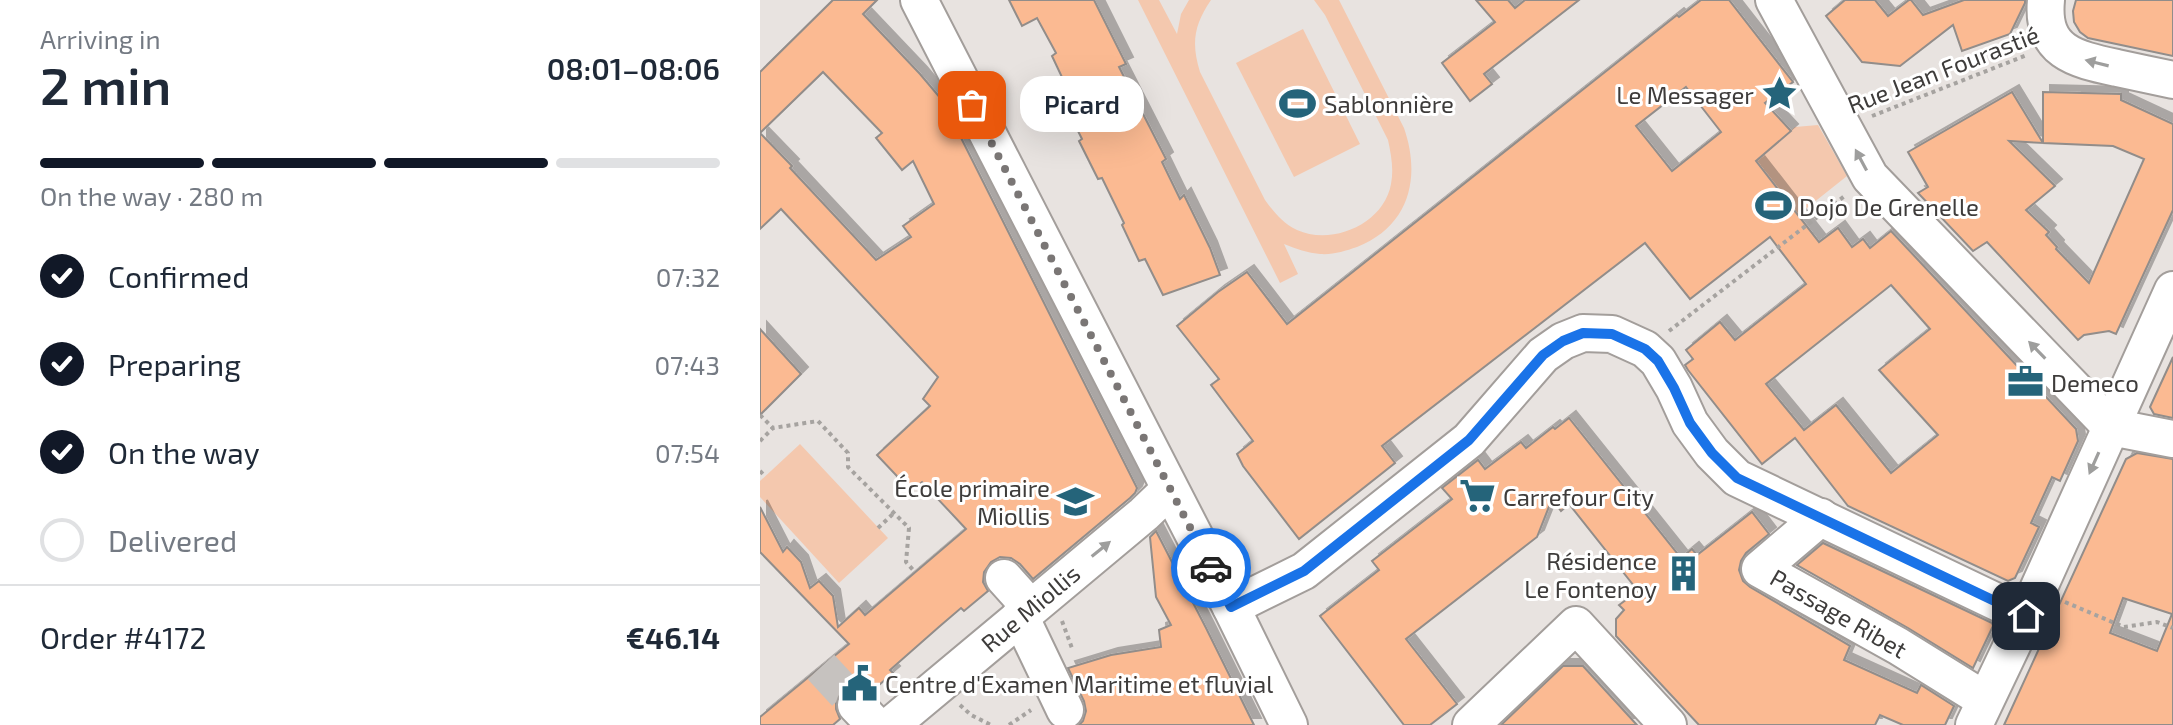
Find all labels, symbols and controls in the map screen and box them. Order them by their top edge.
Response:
street label: Rue Jean Fourastié [1843,19,2043,119]
text: Arriving in [40,23,161,54]
text: 08:01–08:06 [547,50,720,86]
text: 2 min [40,53,171,115]
one-way arrow [2084,56,2109,69]
pin [938,71,1006,139]
place icon: Le Messager [1761,75,1799,113]
callout: Picard [1020,77,1144,133]
place label: Le Messager [1616,80,1754,109]
icon: bag [950,83,994,127]
sports icon: Sablonnière [1279,84,1317,122]
text: Picard [1044,88,1120,119]
place label: Sablonnière [1324,89,1454,118]
one-way arrow [1855,149,1869,171]
text: On the way · 280 m [40,180,263,211]
sports icon: Dojo De Grenelle [1754,187,1792,225]
place label: Dojo De Grenelle [1799,192,1979,221]
icon: check [40,254,84,298]
text: Confirmed [108,258,249,294]
text: 07:32 [656,261,720,292]
one-way arrow [2029,341,2047,360]
icon: check [40,342,84,386]
text: Preparing [108,346,241,382]
text: 07:43 [654,349,720,380]
office icon: Demeco [2006,363,2044,401]
place label: Demeco [2051,368,2139,397]
icon: check [40,430,84,474]
text: On the way [108,434,260,470]
text: 07:54 [655,437,720,468]
one-way arrow [2088,451,2101,475]
place label: École primaire Miollis [894,473,1050,530]
supermarket icon: Carrefour City [1458,477,1496,515]
school or university icon: École primaire Miollis [1057,482,1095,520]
place label: Carrefour City [1503,482,1654,511]
text: Delivered [108,522,237,558]
courier [1171,528,1251,608]
one-way arrow [1091,541,1111,558]
icon: car [1189,546,1233,590]
place label: Résidence Le Fontenoy [1524,546,1657,603]
building icon: Résidence Le Fontenoy [1664,555,1702,593]
street label: Rue Miollis [975,558,1085,658]
street label: Passage Ribet [1766,562,1912,664]
pin [1992,582,2060,650]
icon: home [2004,594,2048,638]
text: Order #4172 [40,619,206,655]
text: €46.14 [626,619,720,655]
public building icon: Centre d'Examen Maritime et fluvial [840,664,878,702]
place label: Centre d'Examen Maritime et fluvial [885,669,1273,698]

